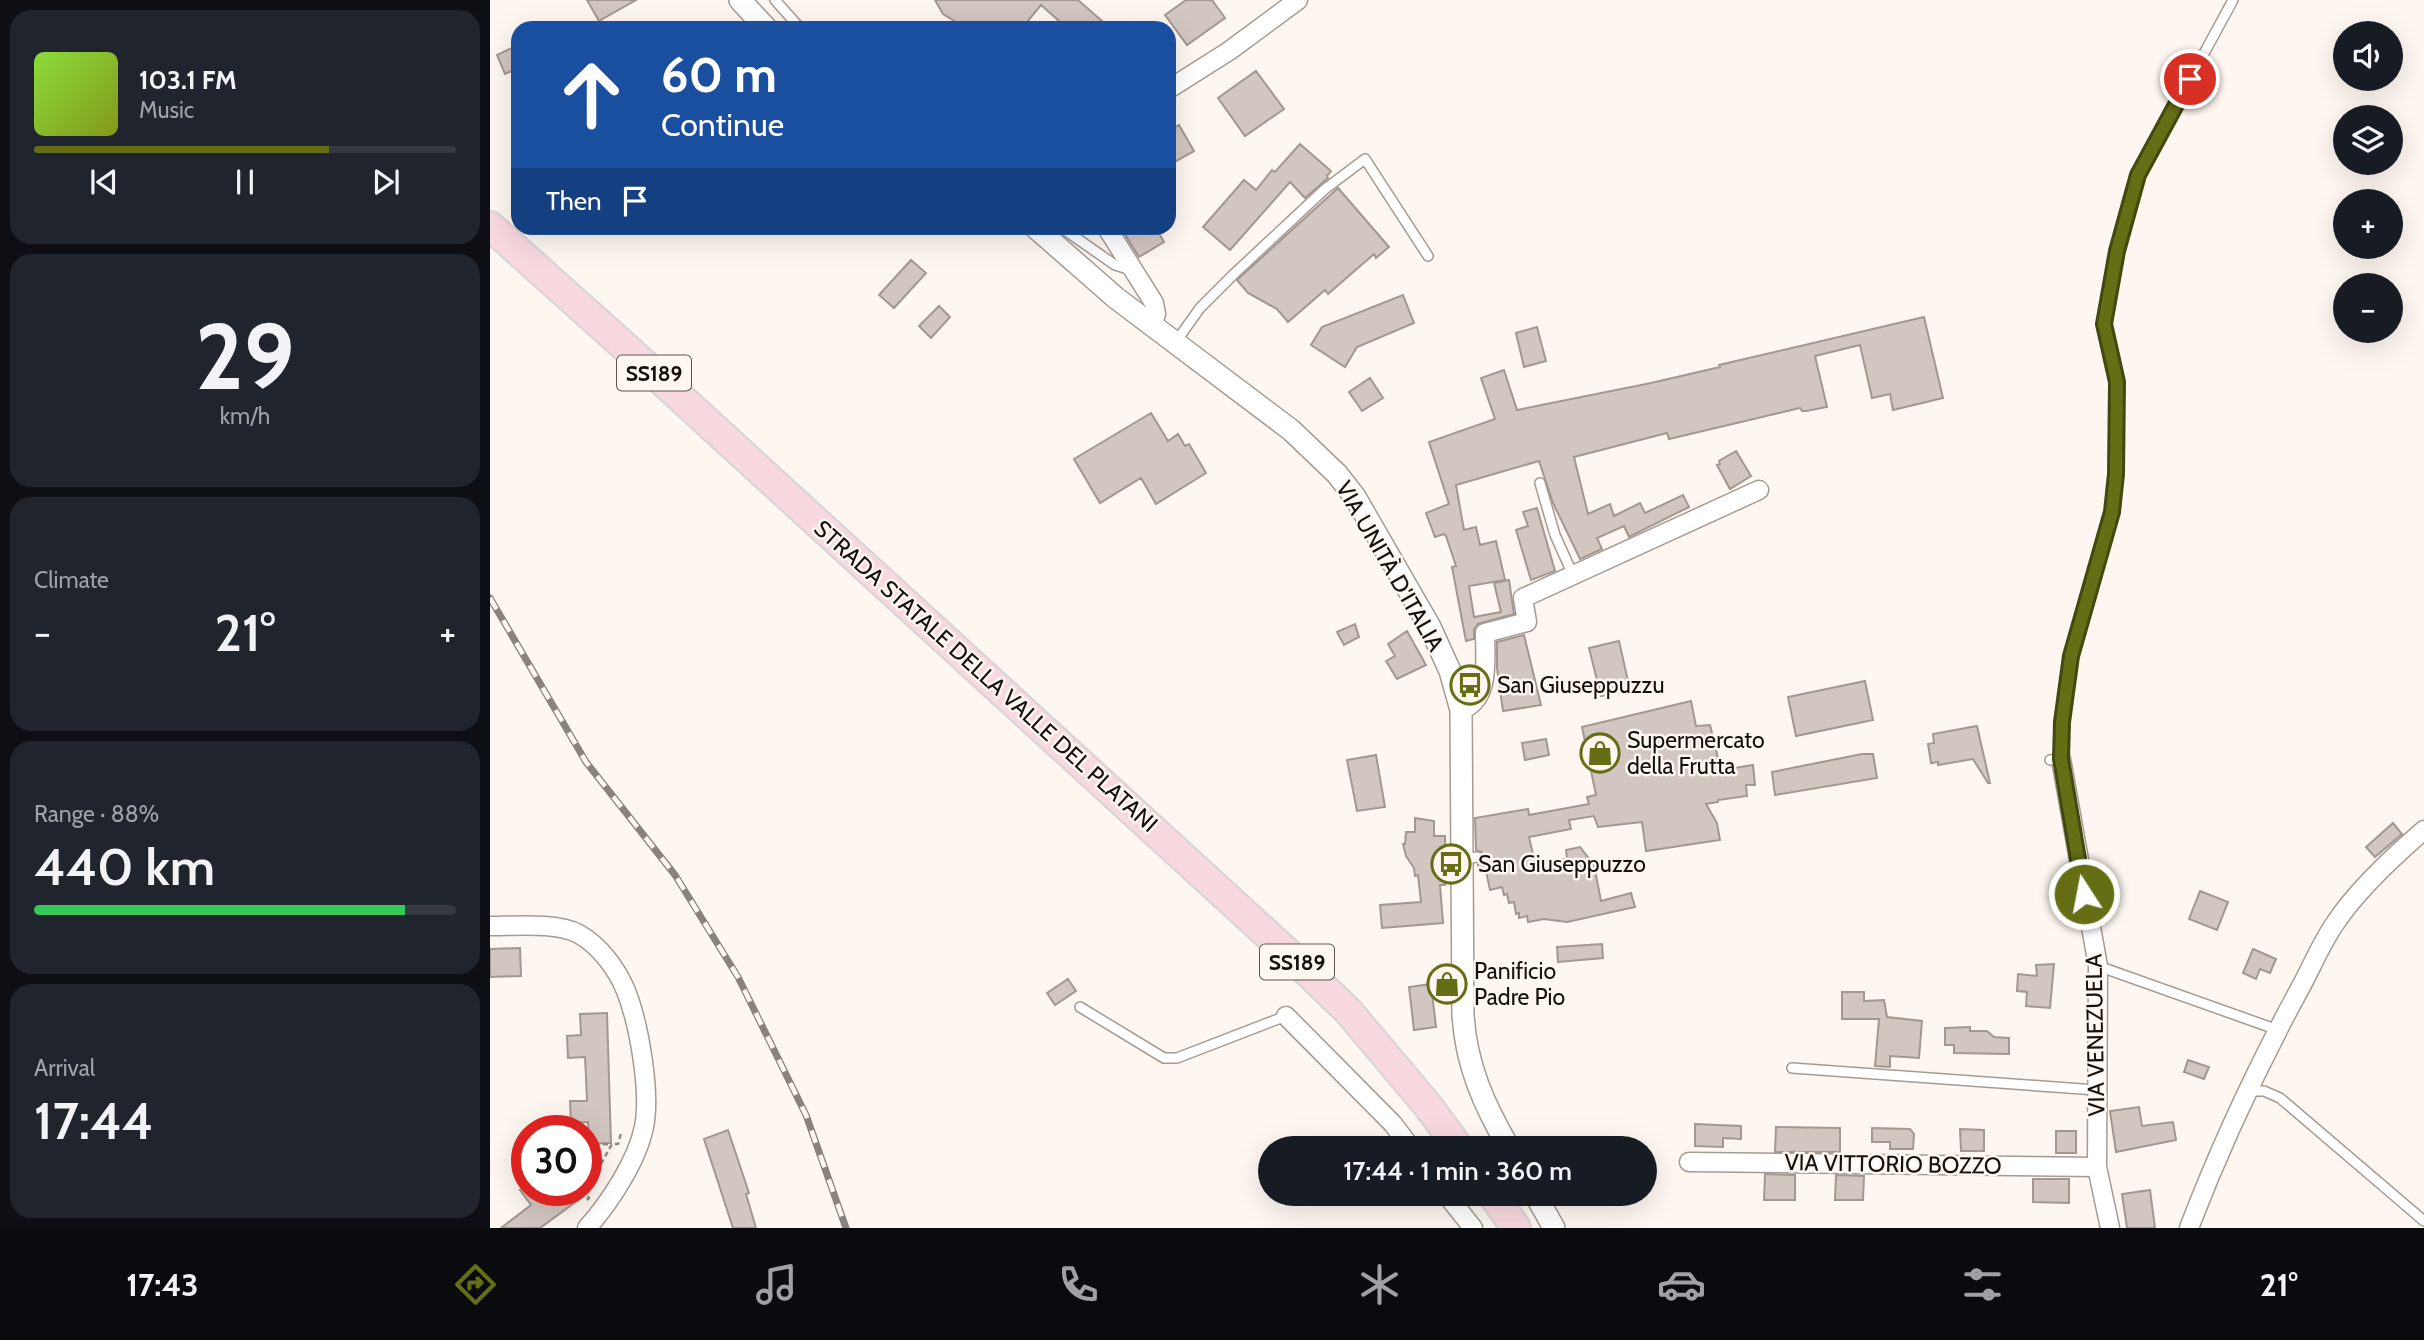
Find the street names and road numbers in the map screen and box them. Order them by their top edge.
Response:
road number: SS189 [617,356,691,390]
street label: VIA UNITÀ D'ITALIA [1330,476,1451,656]
street label: STRADA STATALE DELLA VALLE DEL PLATANI [809,514,1163,838]
road number: SS189 [1260,944,1334,979]
street label: VIA VENEZUELA [2080,953,2110,1117]
street label: VIA VITTORIO BOZZO [1784,1148,2002,1180]

